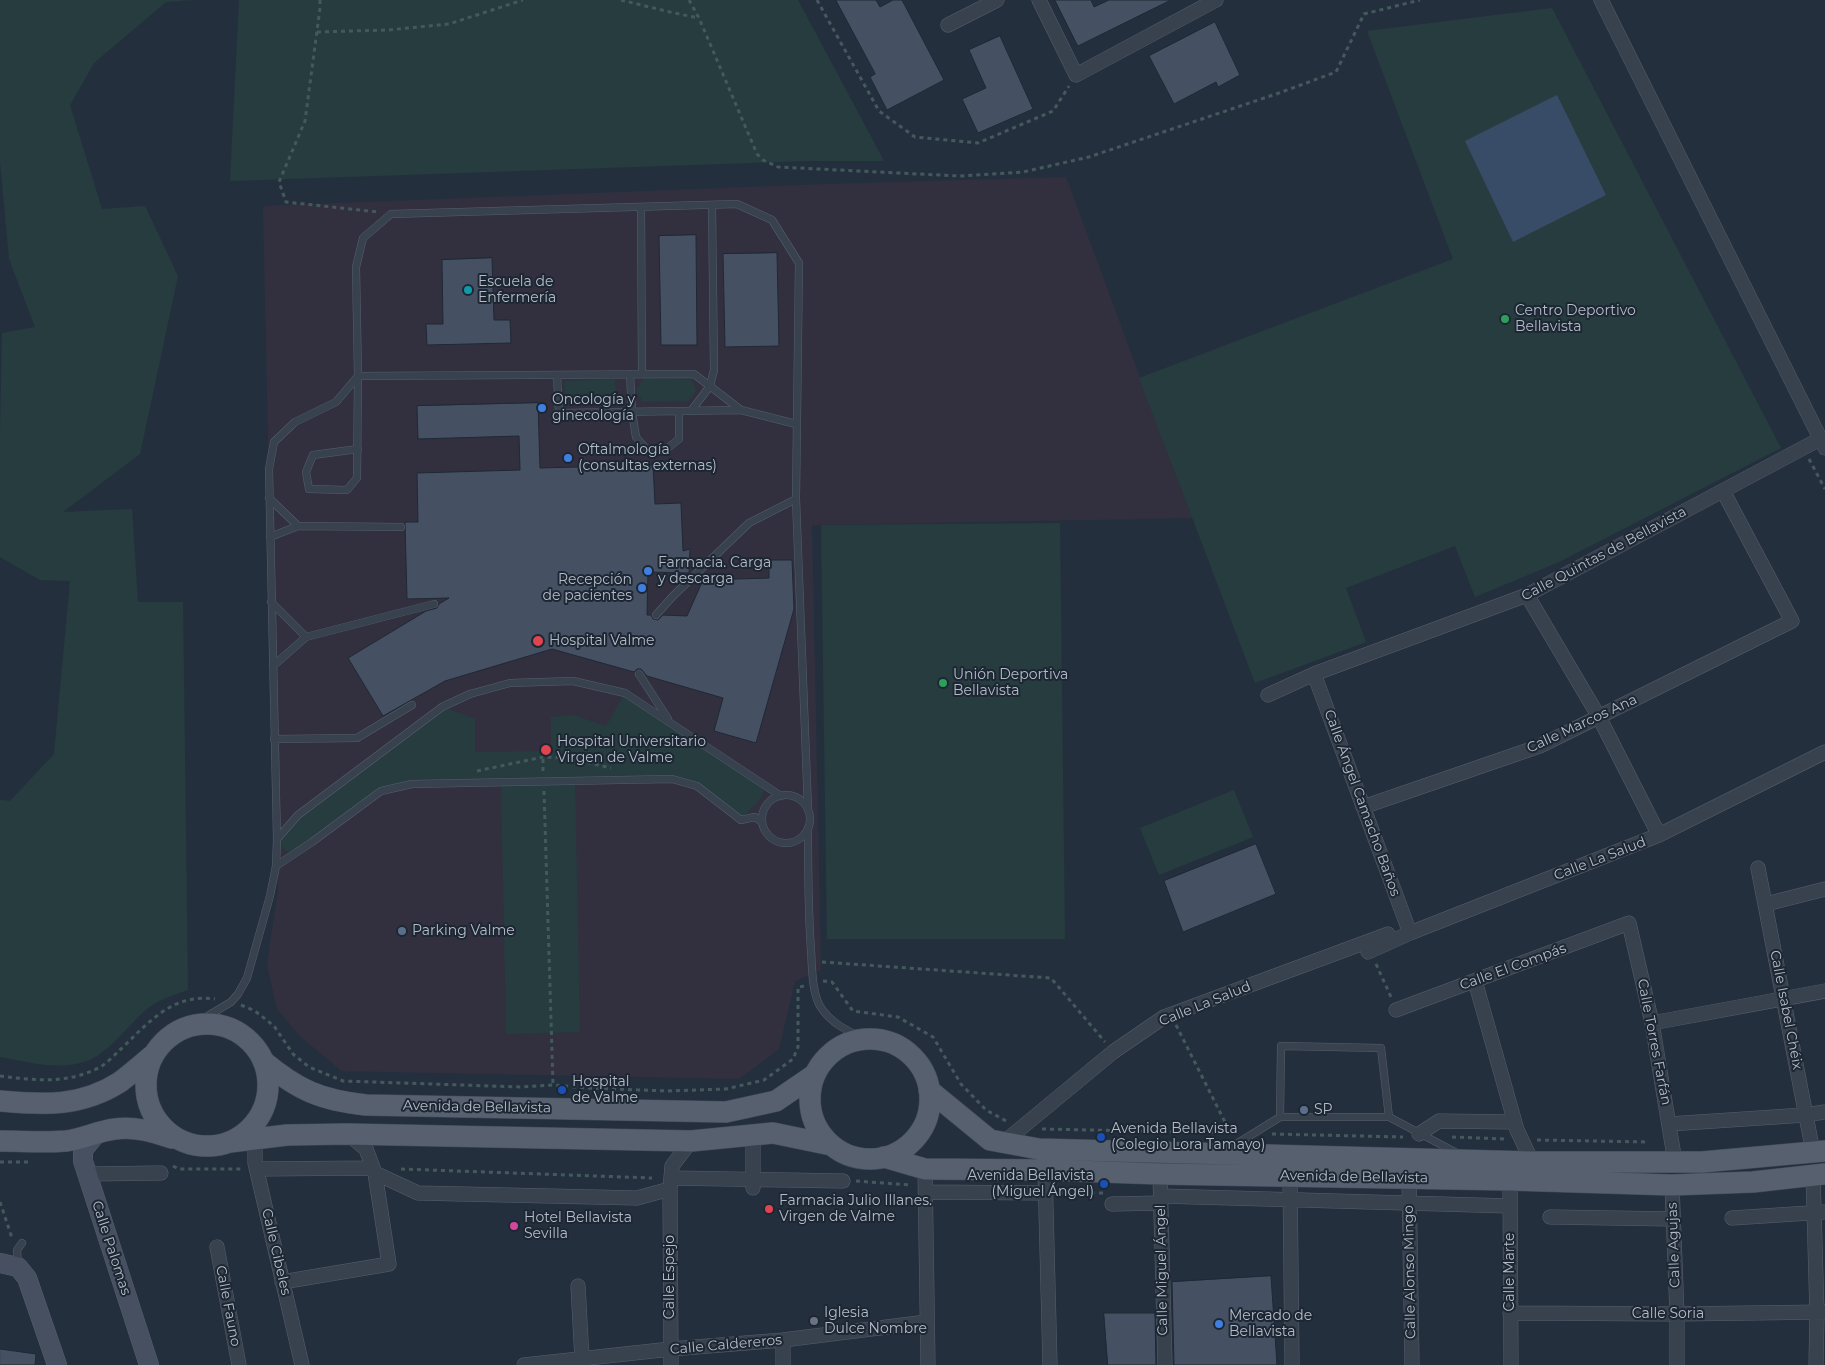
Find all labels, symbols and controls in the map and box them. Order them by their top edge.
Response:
place label: Escuela de Enfermería [478,274,556,306]
marker: Escuela de Enfermería [462,284,474,296]
place label: Centro Deportivo Bellavista [1515,303,1636,336]
marker: Centro Deportivo Bellavista [1499,313,1511,325]
place label: Oncología y ginecología [552,392,635,424]
marker: Oncología y ginecología [536,402,548,414]
place label: Oftalmología (consultas externas) [578,442,717,474]
marker: Oftalmología (consultas externas) [562,452,574,464]
street label: Calle Quintas de Bellavista [1519,503,1689,605]
place label: Farmacia. Carga y descarga [658,555,771,588]
marker: Farmacia. Carga y descarga [642,565,654,577]
place label: Recepción de pacientes [543,572,632,604]
marker: Recepción de pacientes [636,582,648,594]
place label: Hospital Valme [549,633,655,649]
marker: Hospital Valme [531,634,545,648]
place label: Unión Deportiva Bellavista [953,667,1068,700]
marker: Unión Deportiva Bellavista [937,677,949,689]
street label: Calle Marcos Ana [1524,691,1640,757]
street label: Calle Ángel Camacho Baños [1320,707,1404,899]
place label: Hospital Universitario Virgen de Valme [557,734,706,766]
marker: Hospital Universitario Virgen de Valme [539,743,553,757]
street label: Calle La Salud [1552,834,1648,884]
place label: Parking Valme [412,923,515,939]
marker: Parking Valme [396,925,408,937]
street label: Calle El Compás [1457,940,1569,994]
street label: Calle Isabel Chéix [1766,949,1806,1071]
street label: Calle Torres Farfán [1633,977,1675,1107]
street label: Calle La Salud [1157,978,1253,1030]
place label: Hospital de Valme [572,1074,638,1106]
marker: Hospital de Valme [556,1084,568,1096]
street label: Avenida de Bellavista [403,1097,551,1117]
place label: SP [1314,1102,1333,1118]
marker: SP [1298,1104,1310,1116]
place label: Avenida Bellavista (Colegio Lora Tamayo) [1111,1121,1265,1154]
marker: Avenida Bellavista (Colegio Lora Tamayo) [1095,1131,1107,1143]
street label: Avenida de Bellavista [1280,1167,1428,1187]
place label: Avenida Bellavista (Miguel Ángel) [967,1168,1094,1200]
marker: Avenida Bellavista (Miguel Ángel) [1098,1178,1110,1190]
place label: Farmacia Julio Illanes. Virgen de Valme [779,1193,932,1226]
street label: Calle Palomas [88,1199,134,1297]
street label: Calle Agujas [1664,1202,1684,1288]
marker: Farmacia Julio Illanes. Virgen de Valme [763,1203,775,1215]
street label: Calle Miguel Ángel [1152,1204,1172,1336]
street label: Calle Alonso Mingo [1400,1205,1420,1339]
street label: Calle Cibeles [258,1207,294,1297]
place label: Hotel Bellavista Sevilla [524,1210,632,1242]
marker: Hotel Bellavista Sevilla [508,1220,520,1232]
street label: Calle Marte [1502,1232,1518,1312]
street label: Calle Espejo [662,1235,678,1319]
street label: Calle Fauno [212,1264,244,1348]
place label: Iglesia Dulce Nombre [824,1305,927,1338]
street label: Calle Soria [1632,1306,1704,1322]
place label: Mercado de Bellavista [1229,1308,1312,1340]
marker: Iglesia Dulce Nombre [808,1315,820,1327]
marker: Mercado de Bellavista [1213,1318,1225,1330]
street label: Calle Caldereros [669,1332,783,1358]

